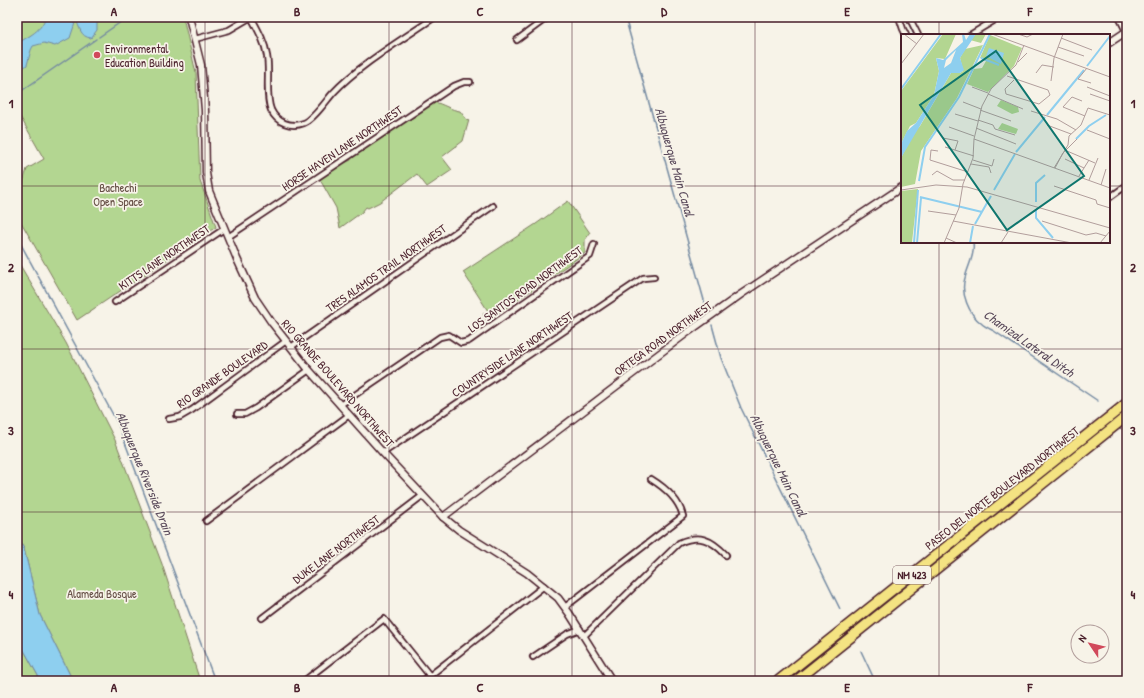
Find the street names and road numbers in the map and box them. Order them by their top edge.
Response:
street label: HORSE HAVEN LANE NORTHWEST [278,101,406,195]
street label: KITTS LANE NORTHWEST [115,220,213,294]
street label: TRES ALAMOS TRAIL NORTHWEST [322,220,450,316]
street label: LOS SANTOS ROAD NORTHWEST [464,241,586,336]
street label: ORTEGA ROAD NORTHWEST [611,296,716,379]
street label: COUNTRYSIDE LANE NORTHWEST [448,307,576,401]
street label: RIO GRANDE BOULEVARD NORTHWEST [278,315,398,451]
street label: RIO GRANDE BOULEVARD [173,336,271,412]
street label: PASEO DEL NORTE BOULEVARD NORTHWEST [921,422,1083,554]
street label: DUKE LANE NORTHWEST [289,510,383,587]
road number: NM 423 [893,566,931,584]

